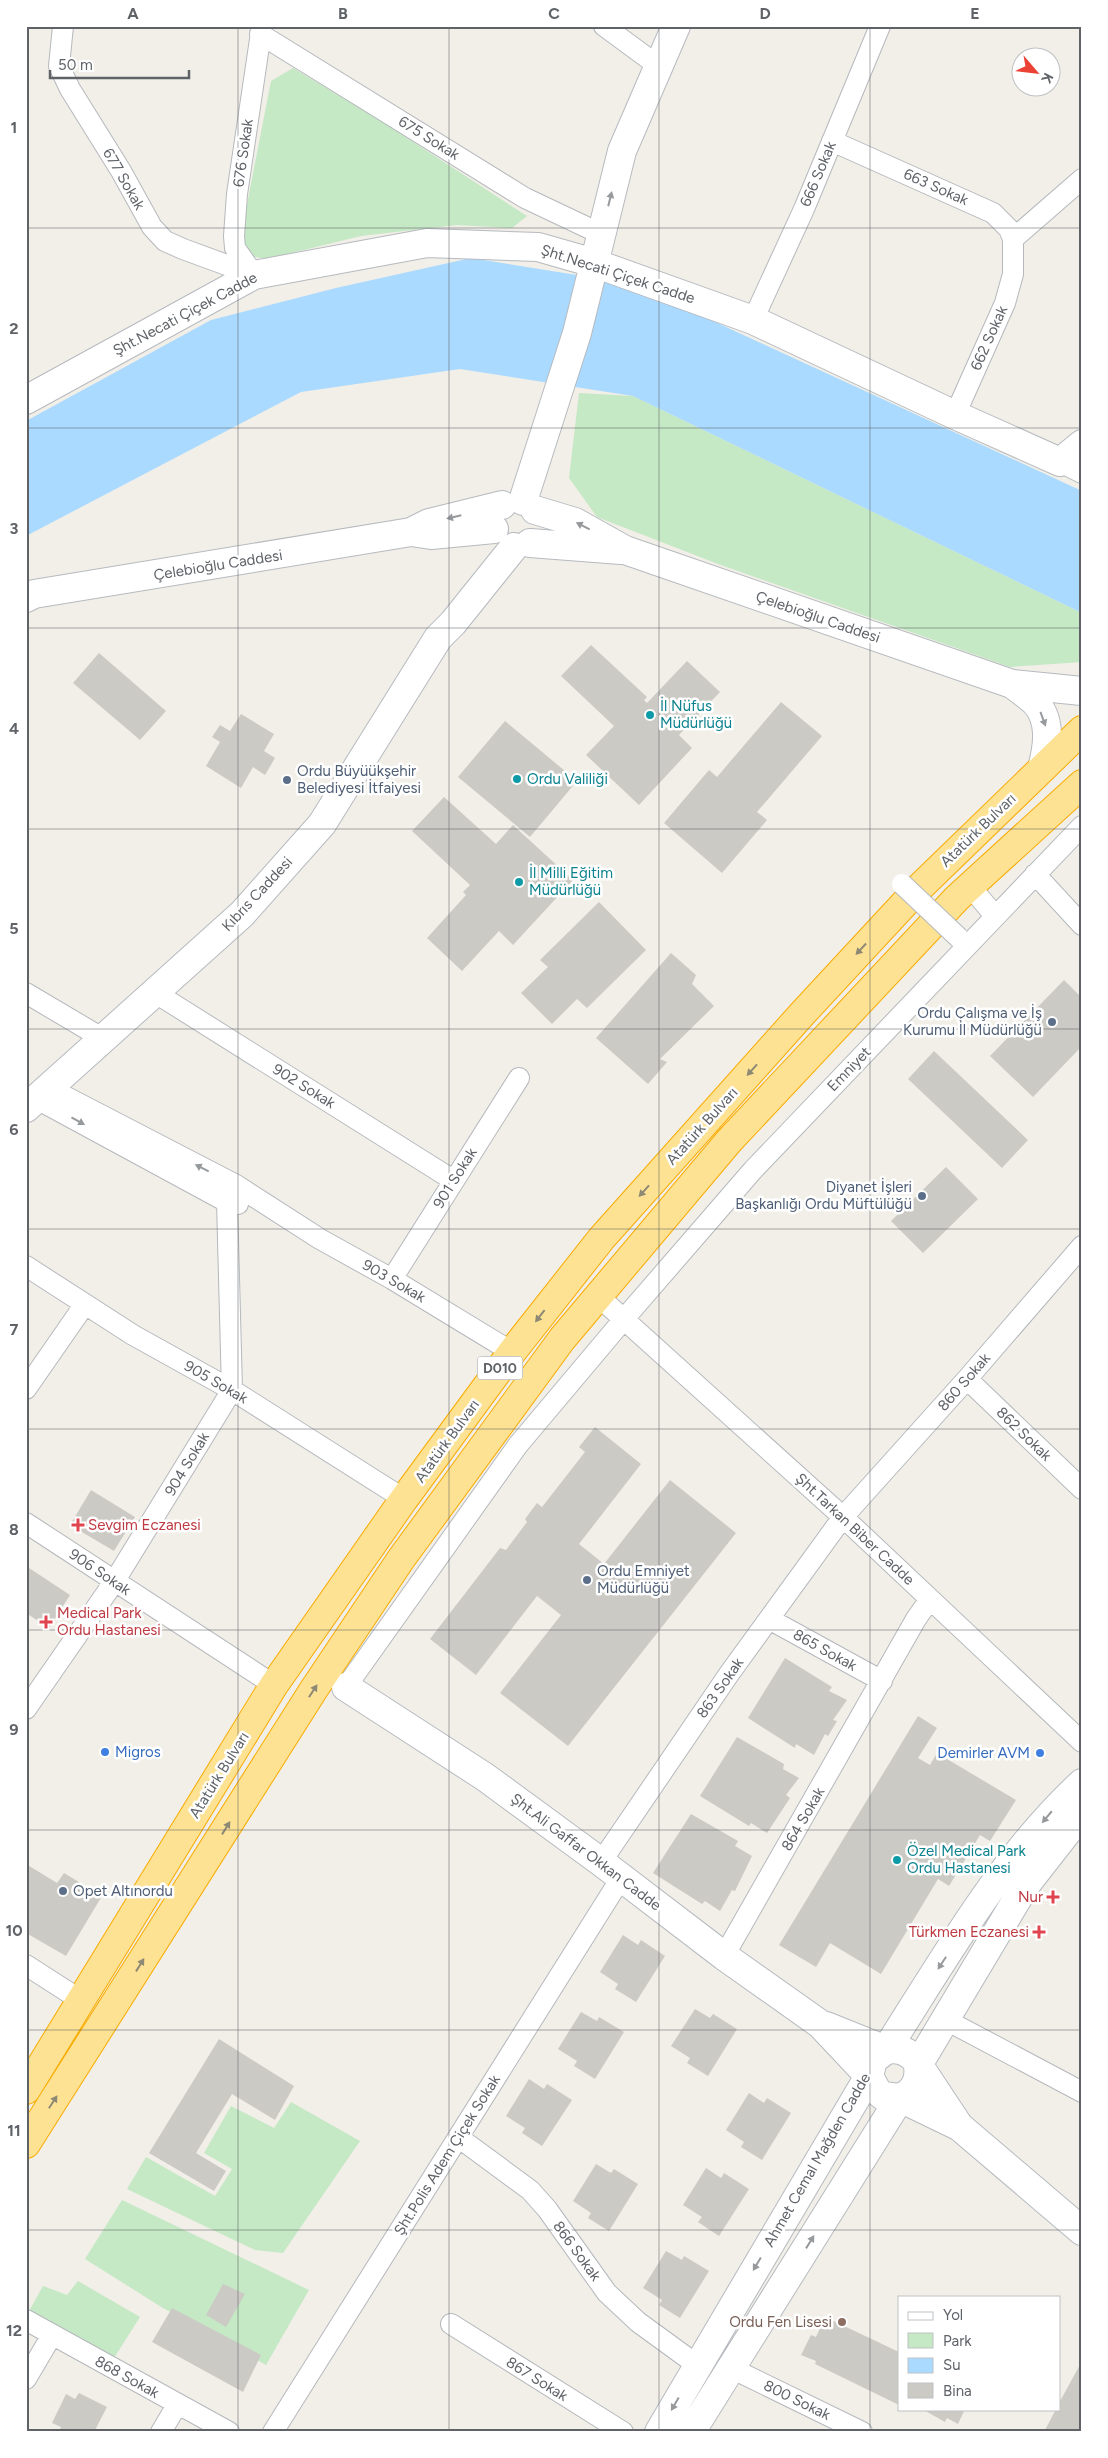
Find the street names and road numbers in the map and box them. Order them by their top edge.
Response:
street label: 675 Sokak [395,112,464,164]
street label: 676 Sokak [229,117,257,188]
street label: 666 Sokak [796,138,840,209]
street label: 677 Sokak [99,145,149,214]
street label: 663 Sokak [901,165,972,210]
street label: Şht.Necati Çiçek Cadde [539,241,697,307]
street label: Şht.Necati Çiçek Cadde [110,268,260,360]
street label: 662 Sokak [967,302,1012,373]
street label: Çelebioğlu Caddesi [152,546,284,584]
street label: Çelebioğlu Caddesi [753,587,883,647]
street label: Atatürk Bulvarı [936,789,1020,871]
street label: Kıbrıs Caddesi [218,853,296,935]
street label: Emniyet [823,1043,875,1095]
street label: 902 Sokak [269,1060,339,1113]
street label: Atatürk Bulvarı [662,1083,742,1169]
street label: 901 Sokak [429,1144,481,1212]
street label: 903 Sokak [359,1256,429,1307]
street label: 860 Sokak [934,1349,995,1415]
road number: D010 [478,1356,522,1380]
street label: 905 Sokak [181,1357,252,1408]
street label: Atatürk Bulvarı [411,1396,483,1486]
street label: 862 Sokak [993,1403,1056,1465]
street label: 904 Sokak [161,1428,213,1499]
street label: Şht.Tarkan Biber Cadde [792,1469,918,1589]
street label: 906 Sokak [66,1545,135,1600]
street label: 865 Sokak [790,1625,861,1675]
street label: 863 Sokak [693,1654,748,1722]
street label: Atatürk Bulvarı [185,1729,253,1821]
street label: 864 Sokak [778,1783,829,1854]
street label: Şht.Ali Gaffar Okkan Cadde [507,1790,665,1914]
street label: Ahmet Cemal Mağden Cadde [760,2070,874,2250]
street label: Şht.Polis Adem Çiçek Sokak [390,2071,504,2239]
street label: 866 Sokak [549,2217,605,2285]
street label: 868 Sokak [92,2352,163,2402]
street label: 867 Sokak [503,2353,572,2405]
street label: 800 Sokak [761,2376,834,2424]

